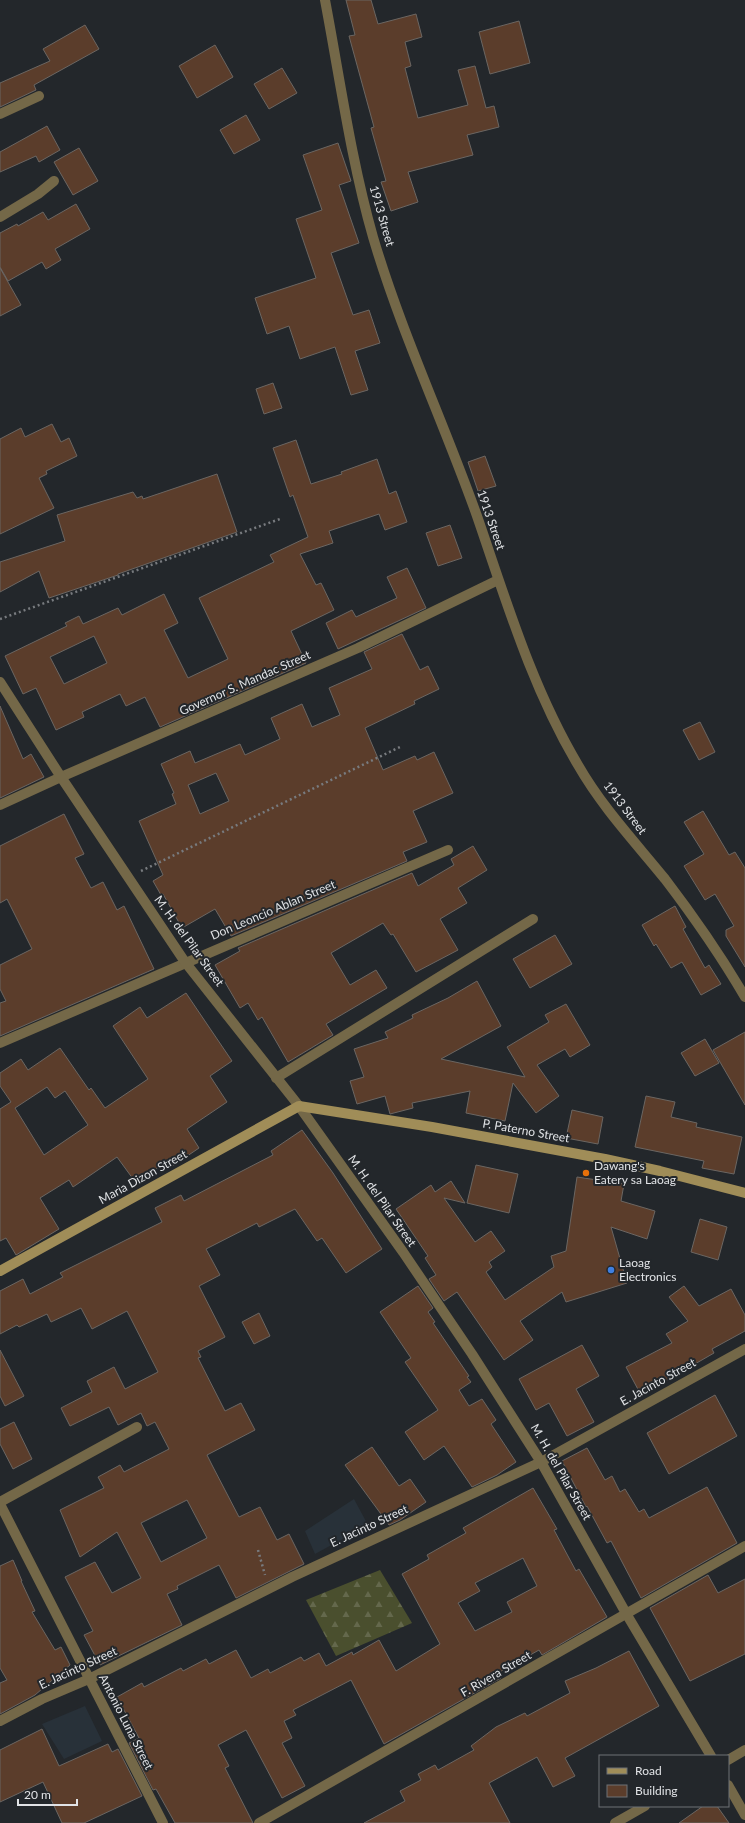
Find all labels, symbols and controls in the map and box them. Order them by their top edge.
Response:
street label: 1913 Street [367,184,398,249]
street label: 1913 Street [474,488,509,552]
street label: Governor S. Mandac Street [177,647,313,718]
street label: 1913 Street [601,778,651,838]
street label: Don Leoncio Ablan Street [208,876,338,943]
street label: M. H. del Pilar Street [151,892,228,990]
street label: P. Paterno Street [481,1115,571,1146]
street label: Maria Dizon Street [96,1146,190,1207]
street label: M. H. del Pilar Street [345,1152,420,1250]
place label: Dawang's Eatery sa Laoag [594,1158,676,1187]
marker: Dawang's Eatery sa Laoag [581,1168,591,1178]
place label: Laoag Electronics [619,1255,677,1284]
marker: Laoag Electronics [606,1265,616,1275]
street label: E. Jacinto Street [617,1354,699,1409]
street label: M. H. del Pilar Street [528,1421,595,1523]
street label: E. Jacinto Street [327,1501,411,1550]
street label: E. Jacinto Street [36,1643,120,1692]
street label: F. Rivera Street [458,1647,534,1700]
street label: Antonio Luna Street [96,1672,157,1773]
legend [599,1755,729,1807]
text: Road [635,1763,662,1778]
scale bar [18,1781,77,1807]
text: Building [635,1783,678,1798]
text: 20 m [24,1787,51,1802]

